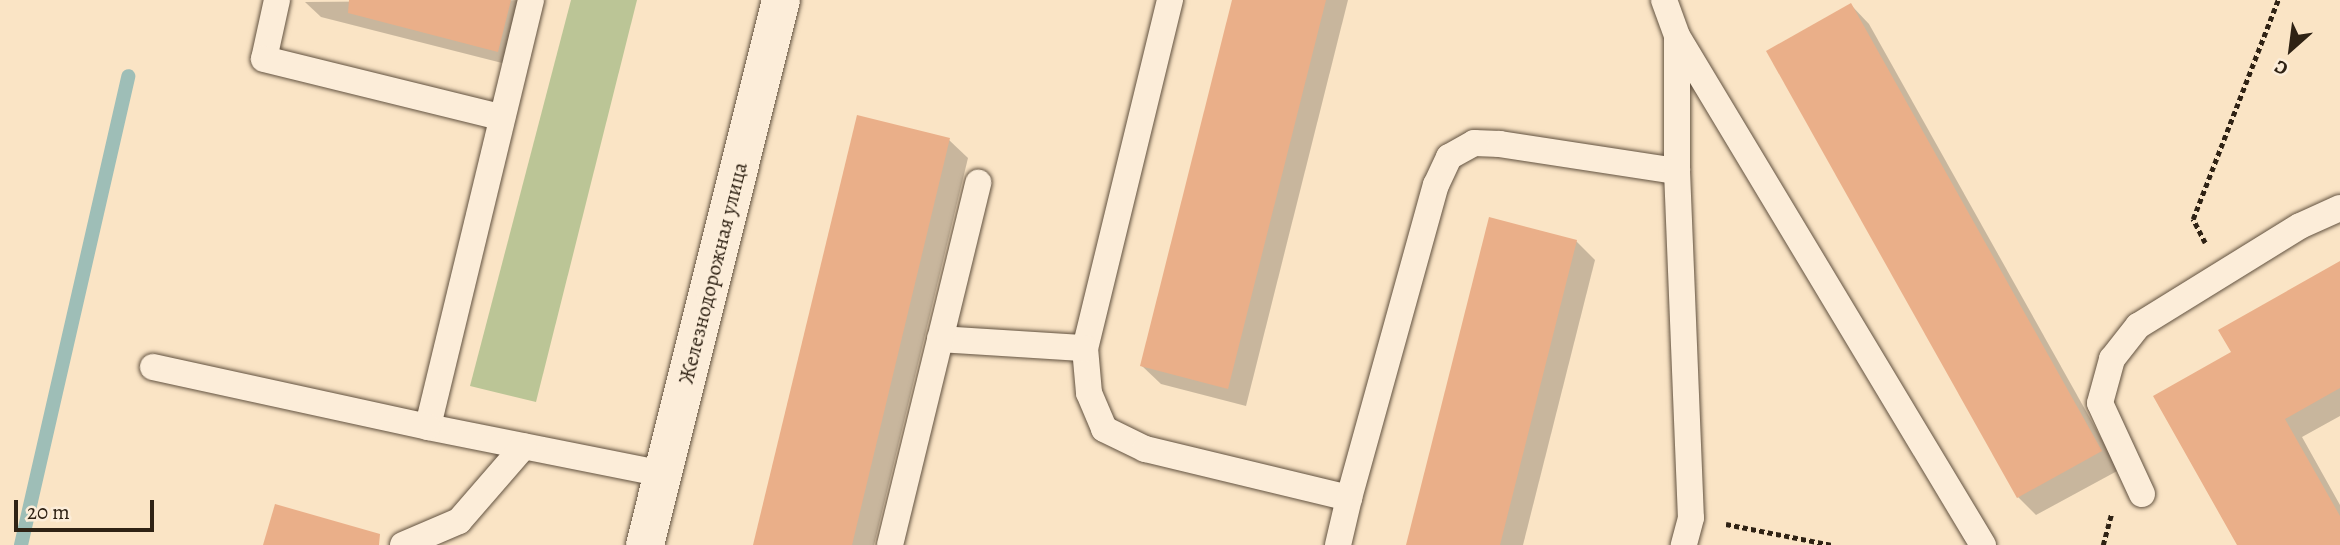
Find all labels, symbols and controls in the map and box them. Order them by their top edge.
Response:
north arrow [2256,14,2326,84]
text: С [2270,53,2292,82]
street label: Железнодорожная улица [673,159,753,387]
scale bar [18,486,158,530]
text: 20 m [27,498,70,526]

